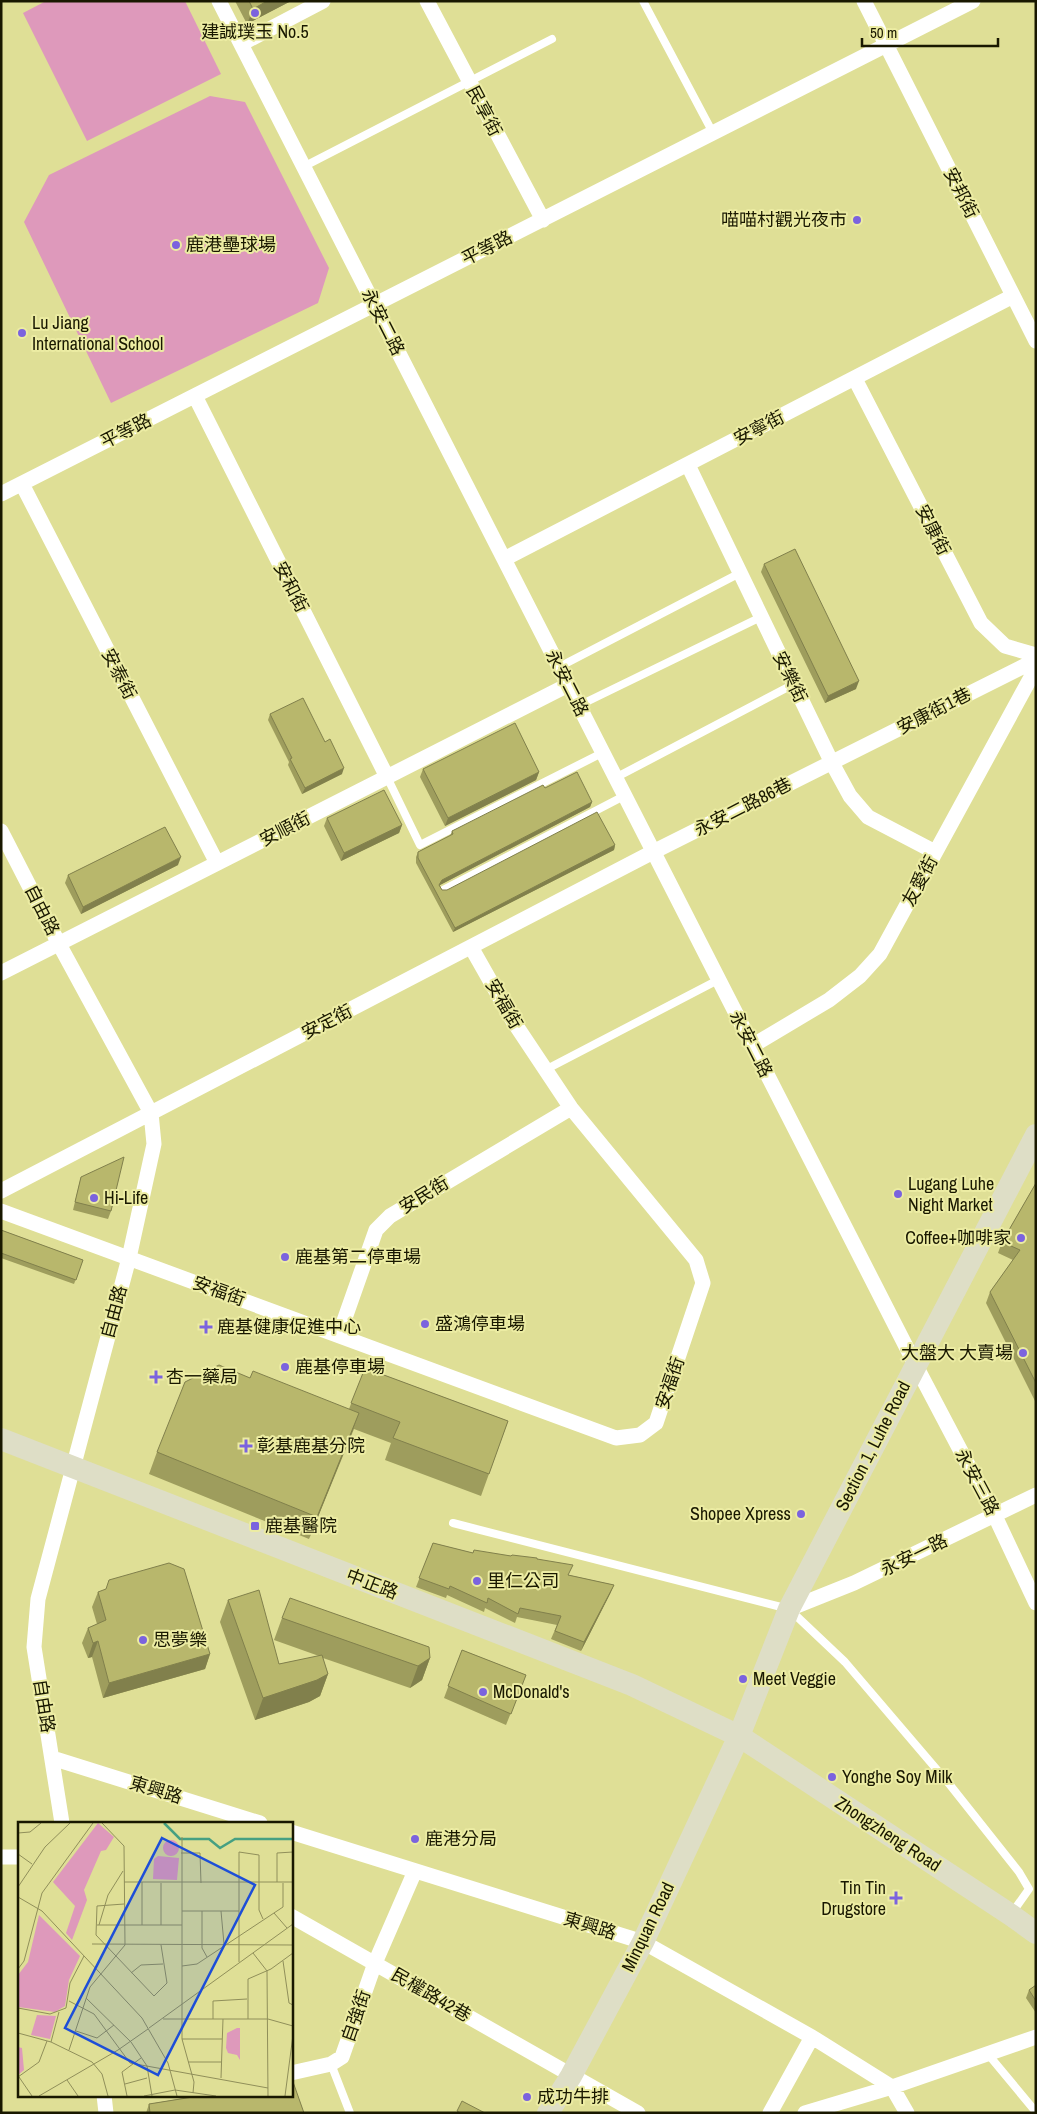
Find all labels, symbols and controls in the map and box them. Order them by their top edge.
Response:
marker: 建誠璞玉 No.5 [249,7,261,19]
scale bar [862,15,998,47]
place label: 建誠璞玉 No.5 [201,19,309,44]
text: 50 m [870,22,897,43]
street label: 民享街 [461,81,508,140]
street label: 安邦街 [938,163,985,223]
place label: 喵喵村觀光夜市 [721,207,847,232]
marker: 喵喵村觀光夜市 [851,214,863,226]
street label: 平等路 [457,224,517,271]
place label: 鹿港壘球場 [186,232,276,257]
marker: 鹿港壘球場 [170,239,182,251]
street label: 永安二路 [356,284,411,360]
place label: Lu Jiang International School [32,310,163,356]
marker: Lu Jiang International School [16,327,28,339]
street label: 安寧街 [729,404,789,451]
street label: 平等路 [96,407,156,454]
street label: 安康街 [910,500,957,560]
street label: 安和街 [268,557,315,617]
street label: 安泰街 [96,644,143,704]
street label: 永安二路 [540,645,595,721]
street label: 安樂街 [767,647,814,707]
street label: 安康街1巷 [892,681,975,740]
street label: 永安二路86巷 [690,771,796,842]
street label: 安順街 [255,805,315,852]
street label: 友愛街 [896,851,943,910]
street label: 自由路 [19,880,66,940]
street label: 安福街 [480,974,529,1033]
street label: 安定街 [297,998,357,1045]
street label: 永安二路 [724,1006,779,1082]
street label: 安民街 [394,1170,453,1219]
place label: Lugang Luhe Night Market [908,1171,994,1217]
place label: Hi-Life [104,1185,148,1210]
marker: Lugang Luhe Night Market [892,1188,904,1200]
marker: Hi-Life [88,1192,100,1204]
place label: Coffee+咖啡家 [905,1225,1011,1250]
marker: Coffee+咖啡家 [1015,1232,1027,1244]
place label: 鹿基第二停車場 [295,1244,421,1269]
marker: 鹿基第二停車場 [279,1251,291,1263]
street label: 安福街 [190,1270,249,1312]
street label: 自由路 [94,1283,133,1341]
place label: 盛鴻停車場 [435,1311,525,1336]
place label: 鹿基健康促進中心 [217,1314,361,1339]
marker: 盛鴻停車場 [419,1318,431,1330]
marker: 鹿基健康促進中心 [199,1320,213,1334]
place label: 大盤大 大賣場 [901,1340,1013,1365]
marker: 大盤大 大賣場 [1017,1347,1029,1359]
street label: 安福街 [649,1353,690,1412]
place label: 鹿基停車場 [295,1354,385,1379]
marker: 鹿基停車場 [279,1361,291,1373]
place label: 杏一藥局 [166,1364,238,1389]
marker: 杏一藥局 [150,1371,162,1383]
street label: Section 1, Luhe Road [829,1376,916,1515]
place label: 彰基鹿基分院 [257,1433,365,1458]
marker: 彰基鹿基分院 [239,1439,253,1453]
street label: 永安三路 [950,1444,1005,1519]
place label: Shopee Xpress [690,1501,791,1526]
marker: Shopee Xpress [795,1508,807,1520]
place label: 鹿基醫院 [265,1513,337,1538]
marker: 鹿基醫院 [249,1520,261,1532]
street label: 永安一路 [876,1528,952,1582]
street label: 中正路 [342,1562,402,1605]
place label: 里仁公司 [487,1568,559,1593]
marker: 里仁公司 [471,1575,483,1587]
place label: 思夢樂 [153,1627,207,1652]
marker: 思夢樂 [137,1634,149,1646]
place label: Meet Veggie [753,1666,836,1691]
marker: Meet Veggie [737,1673,749,1685]
street label: 自由路 [28,1677,61,1735]
place label: McDonald's [493,1679,570,1704]
marker: McDonald's [477,1686,489,1698]
place label: Yonghe Soy Milk [842,1764,953,1789]
street label: 東興路 [127,1770,186,1809]
marker: Yonghe Soy Milk [826,1771,838,1783]
street label: Zhongzheng Road [831,1790,946,1877]
inset map [18,1822,292,2096]
place label: 鹿港分局 [425,1826,497,1851]
marker: 鹿港分局 [409,1833,421,1845]
place label: Tin Tin Drugstore [821,1875,886,1921]
street label: Minquan Road [615,1878,680,1976]
marker: Tin Tin Drugstore [890,1892,902,1904]
street label: 東興路 [561,1906,620,1945]
street label: 民權路42巷 [387,1962,476,2027]
street label: 自強街 [335,1986,376,2045]
place label: 成功牛排 [537,2084,609,2109]
marker: 成功牛排 [521,2091,533,2103]

